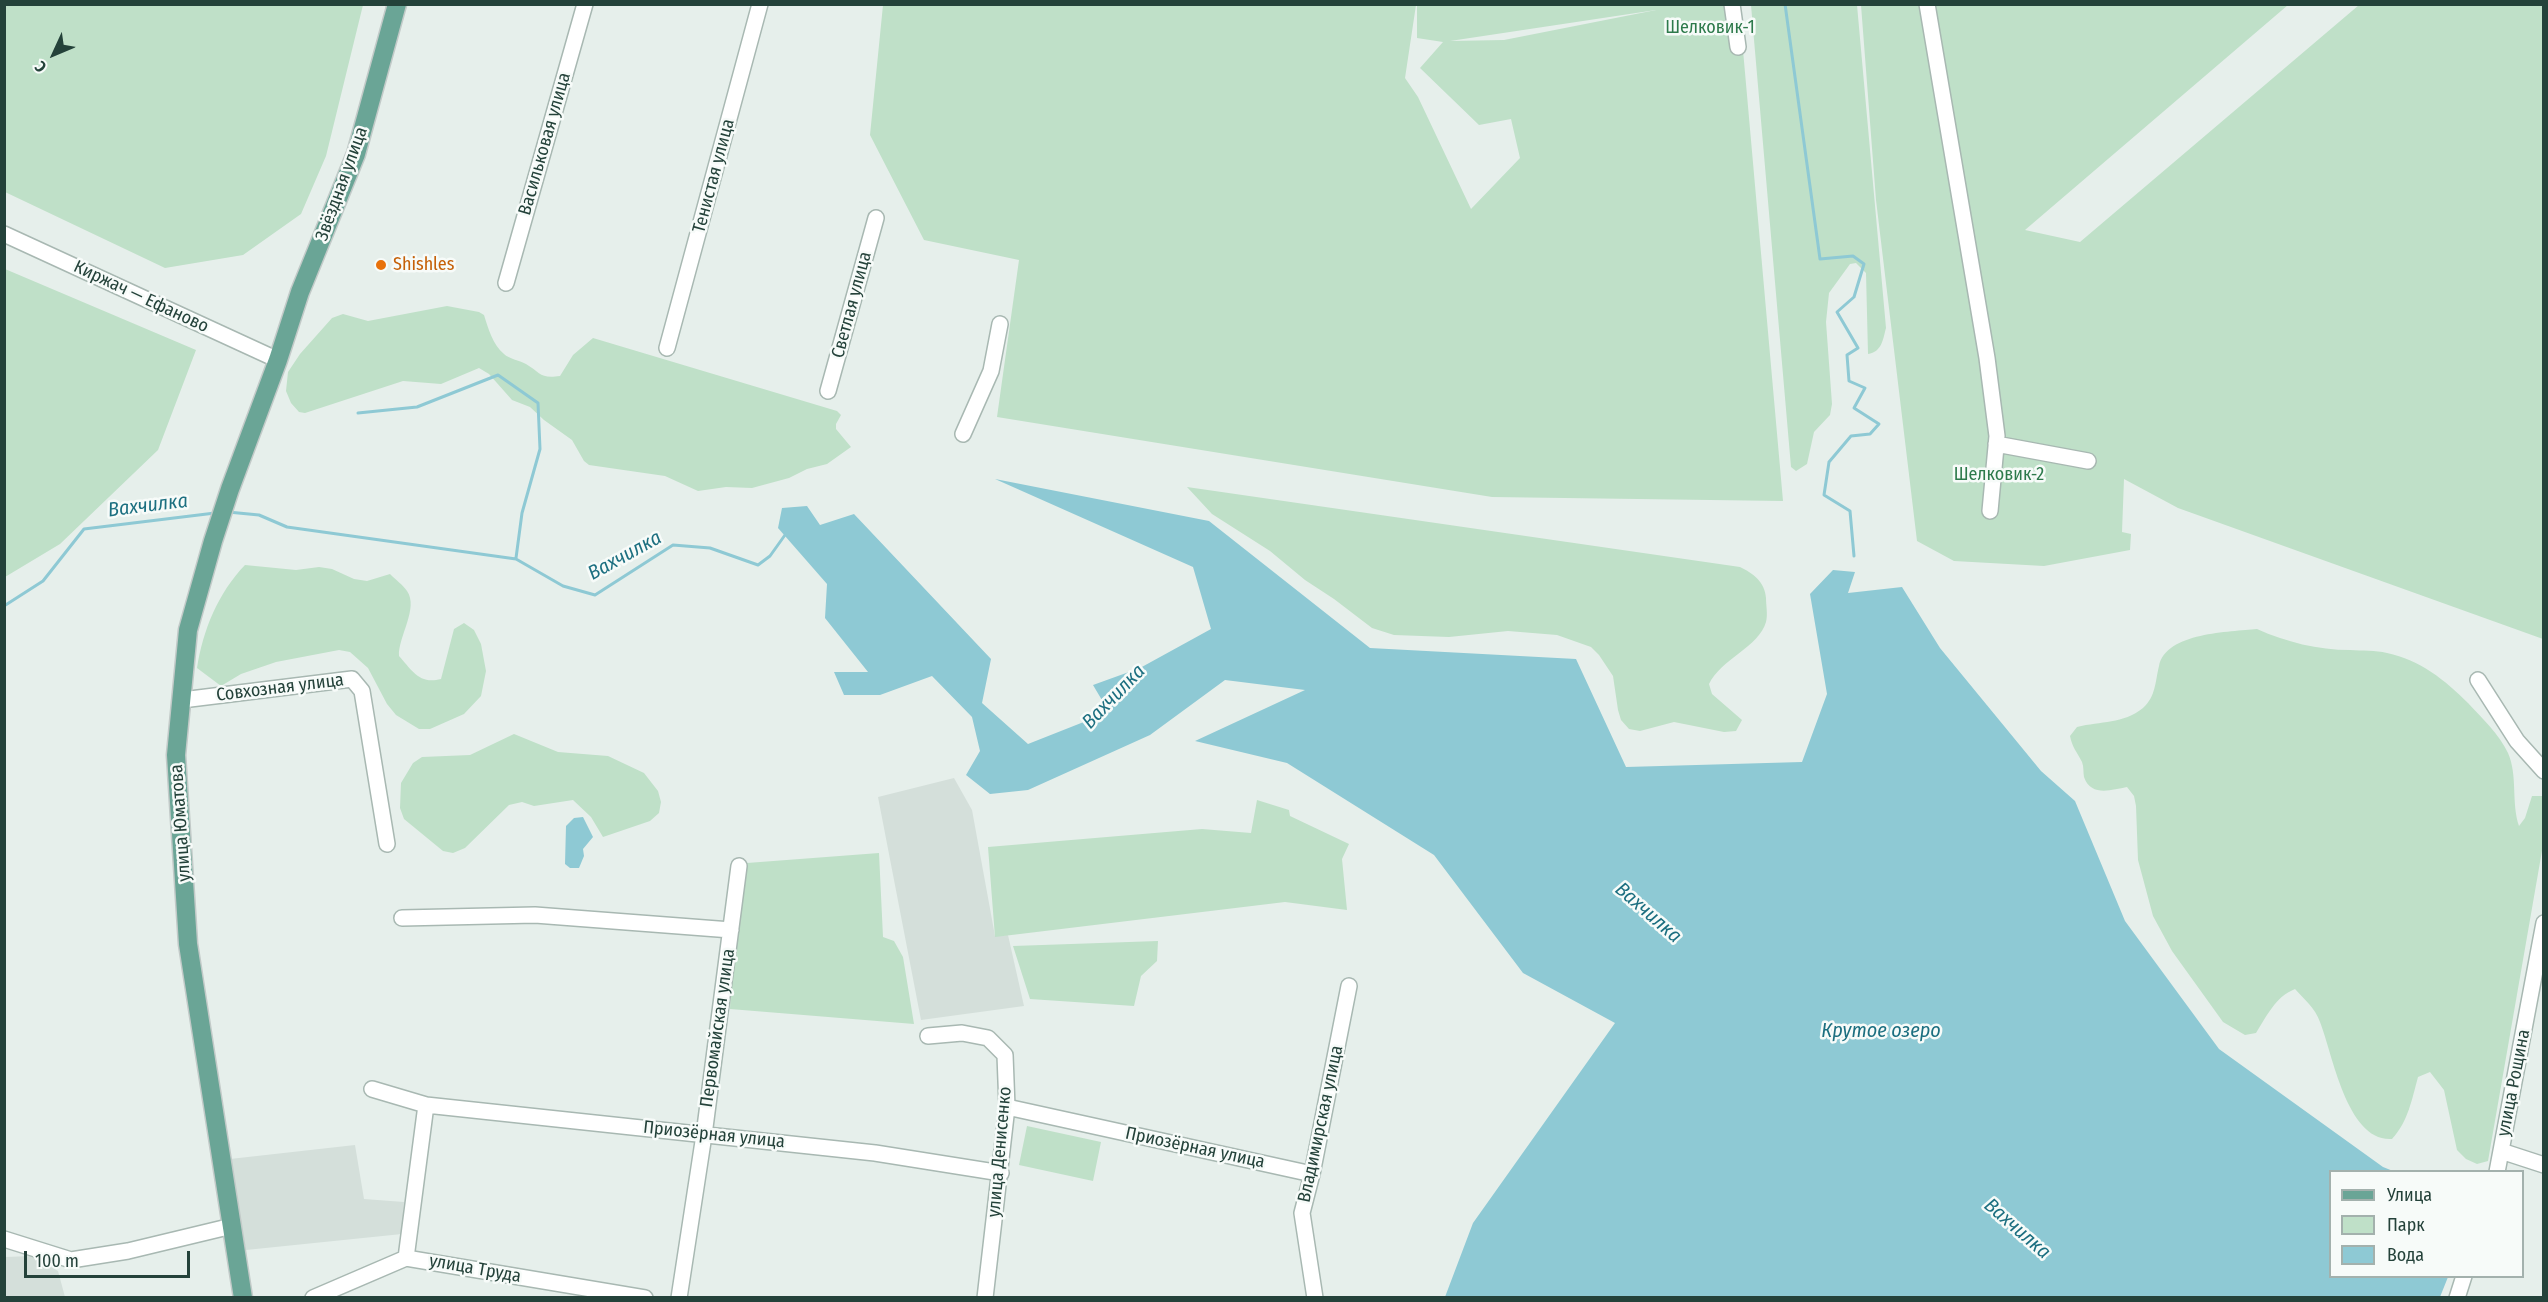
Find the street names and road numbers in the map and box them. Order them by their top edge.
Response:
street label: Васильковая улица [514,70,576,218]
street label: Тенистая улица [688,117,740,235]
street label: Звёздная улица [311,124,373,244]
street label: Светлая улица [827,249,877,361]
street label: Киржач — Ефаново [70,256,212,338]
street label: Совхозная улица [215,669,345,707]
street label: улица Юматова [166,764,196,882]
street label: Первомайская улица [696,947,740,1109]
street label: улица Рощина [2493,1028,2535,1138]
street label: Владимирская улица [1294,1044,1348,1204]
street label: улица Денисенко [984,1086,1016,1218]
street label: Приозёрная улица [642,1117,786,1153]
street label: Приозёрная улица [1123,1123,1267,1173]
street label: улица Труда [427,1250,523,1288]

